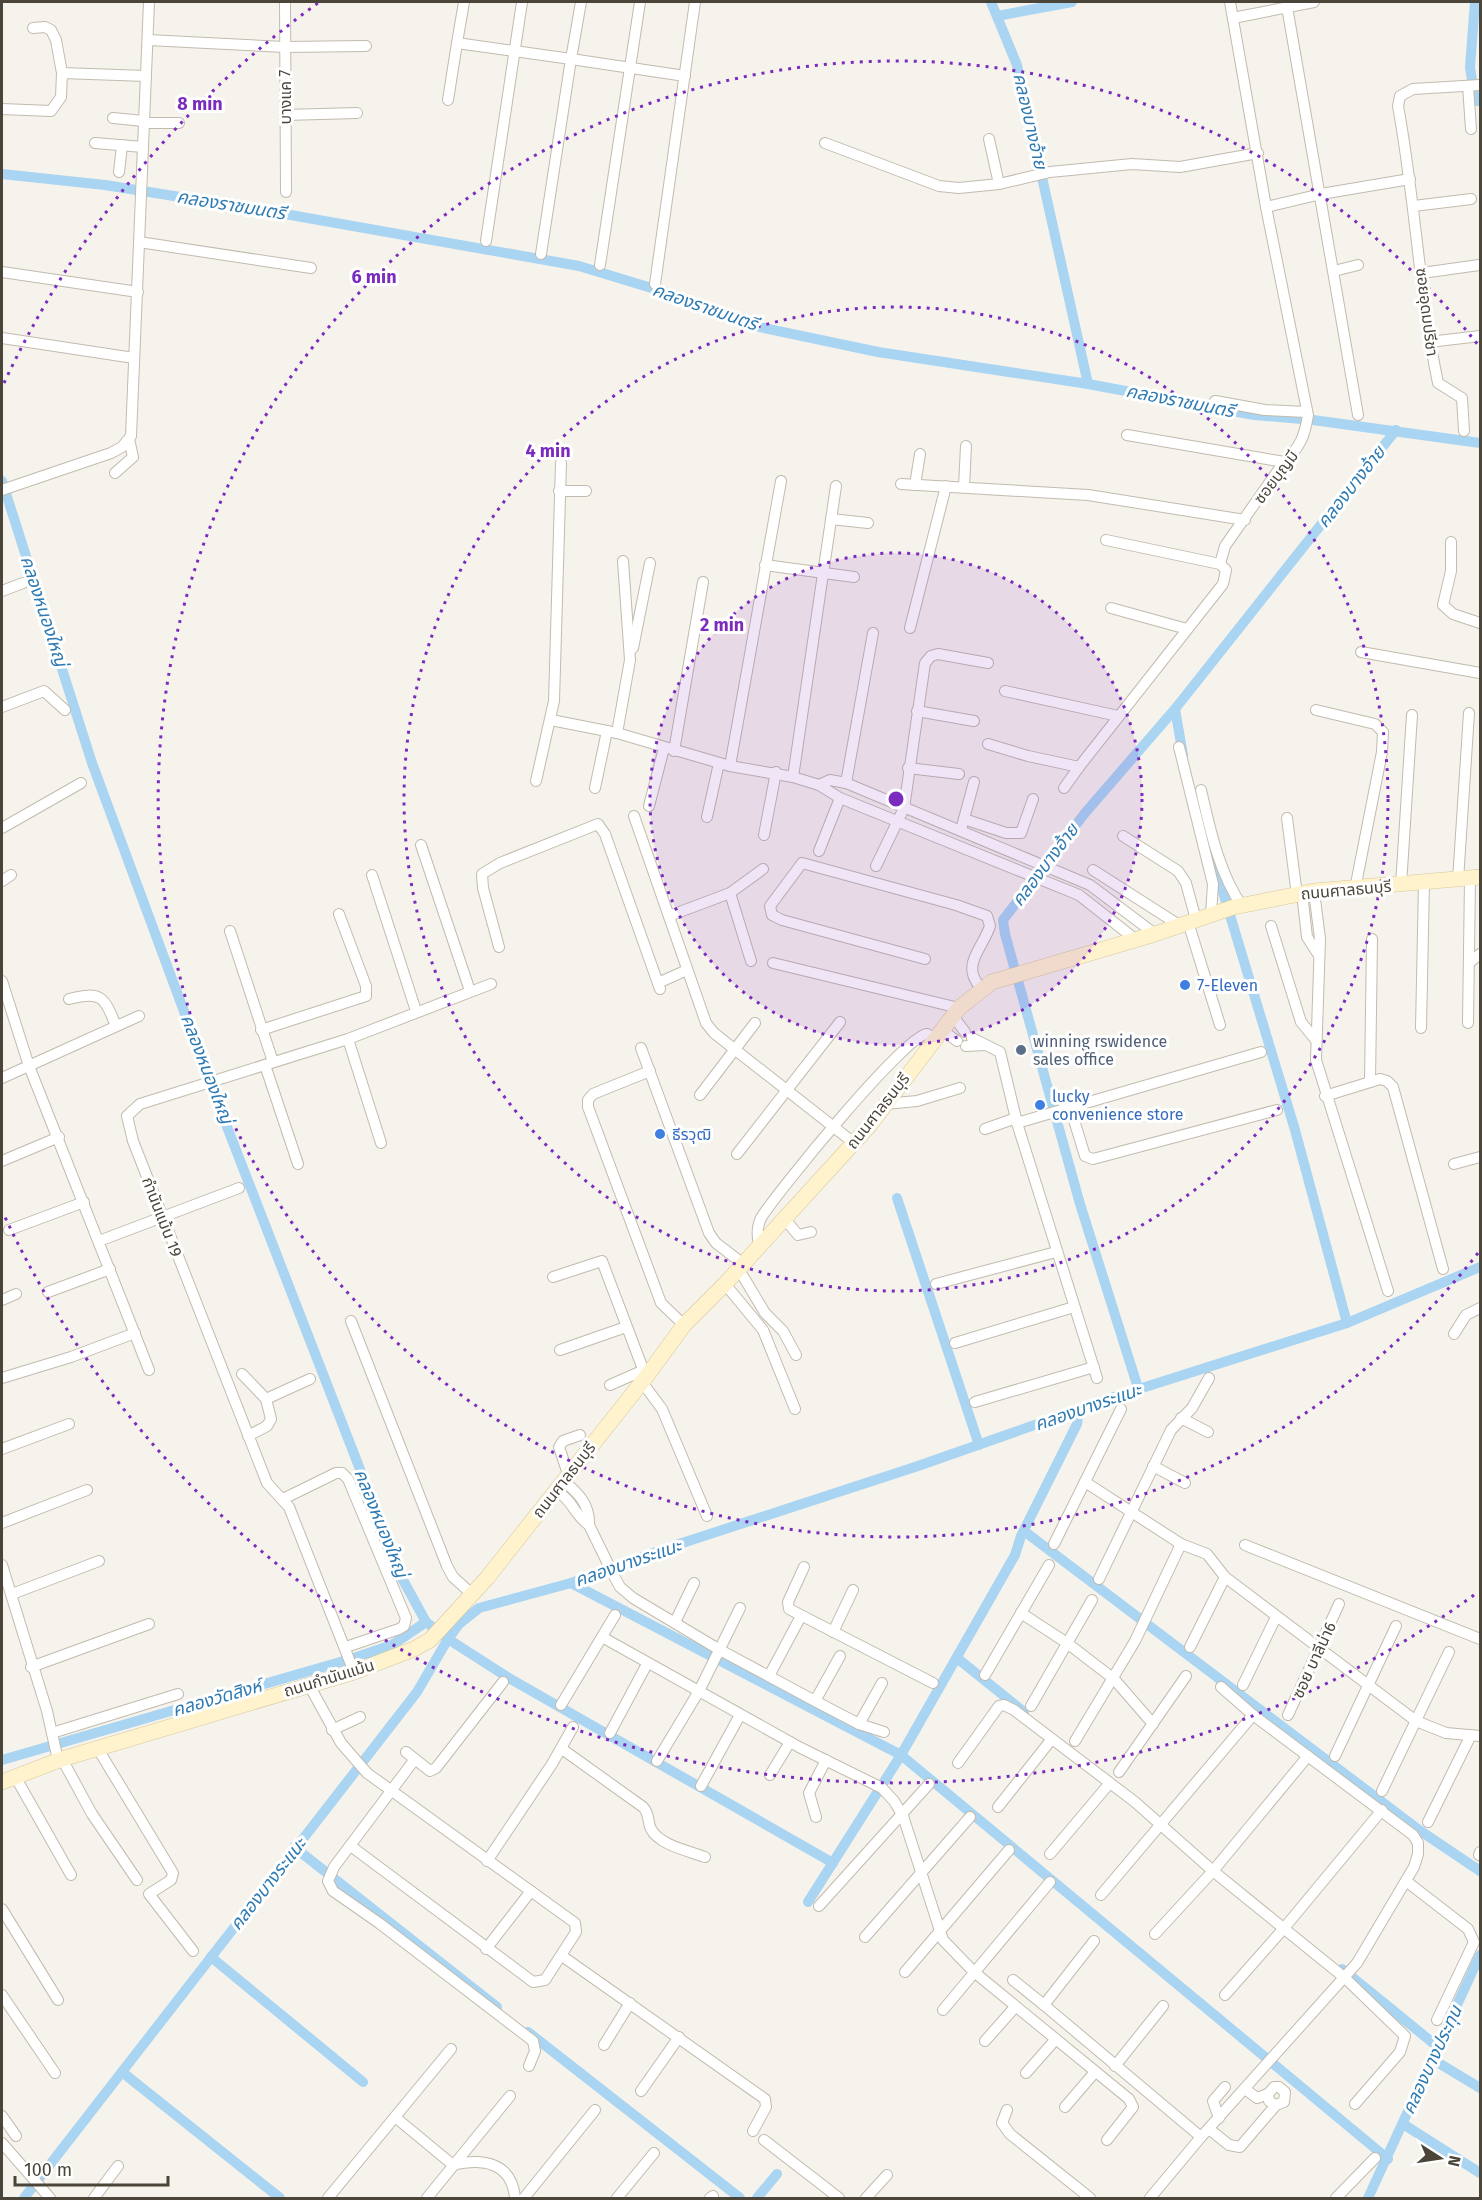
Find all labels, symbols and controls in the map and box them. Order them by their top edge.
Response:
street label: บางแค 7 [276,70,295,124]
water label: คลองบางอ้าย [1008,71,1052,172]
text: 8 min [177,93,223,115]
water label: คลองราชมนตรี [175,186,290,225]
text: 6 min [351,266,397,288]
street label: ซอยอุดมปรีชา [1412,267,1442,357]
water label: คลองราชมนตรี [650,279,763,336]
water label: คลองราชมนตรี [1124,380,1239,423]
text: 4 min [525,440,571,462]
water label: คลองบางอ้าย [1312,441,1390,532]
street label: ซอยบุญมี [1250,447,1302,507]
water label: คลองหนองใหญ่ [16,553,73,672]
text: 2 min [700,614,744,636]
centre of rings [886,789,906,809]
water label: คลองบางอ้าย [1007,818,1084,911]
street label: ถนนศาลธนบุรี [1300,877,1392,903]
place label: 7-Eleven [1197,976,1258,995]
marker: 7-Eleven [1178,978,1192,992]
water label: คลองหนองใหญ่ [176,1011,239,1129]
place label: winning rswidence sales office [1033,1032,1167,1069]
marker: winning rswidence sales office [1014,1043,1028,1057]
street label: ถนนศาลธนบุรี [843,1069,914,1153]
place label: lucky convenience store [1052,1087,1184,1124]
marker: lucky convenience store [1033,1098,1047,1112]
place label: ธีรวุฒิ [672,1125,711,1144]
marker: ธีรวุฒิ [653,1127,667,1141]
street label: กำนันแม้น 19 [138,1174,186,1260]
water label: คลองบางระแนะ [1032,1378,1146,1436]
street label: ถนนศาลธนบุรี [529,1438,600,1522]
water label: คลองหนองใหญ่ [349,1466,414,1583]
water label: คลองบางระแนะ [572,1534,686,1592]
street label: ซอย บาลีน่า6 [1288,1619,1340,1701]
street label: ถนนกำนันแม้น [281,1655,377,1701]
water label: คลองวัดสิงห์ [170,1674,267,1721]
water label: คลองบางระแนะ [225,1832,312,1935]
water label: คลองบางประทุน [1397,2001,1467,2118]
north arrow [1410,2128,1470,2188]
scale bar [15,2149,168,2187]
text: N [1444,2154,1465,2168]
text: 100 m [24,2159,72,2181]

